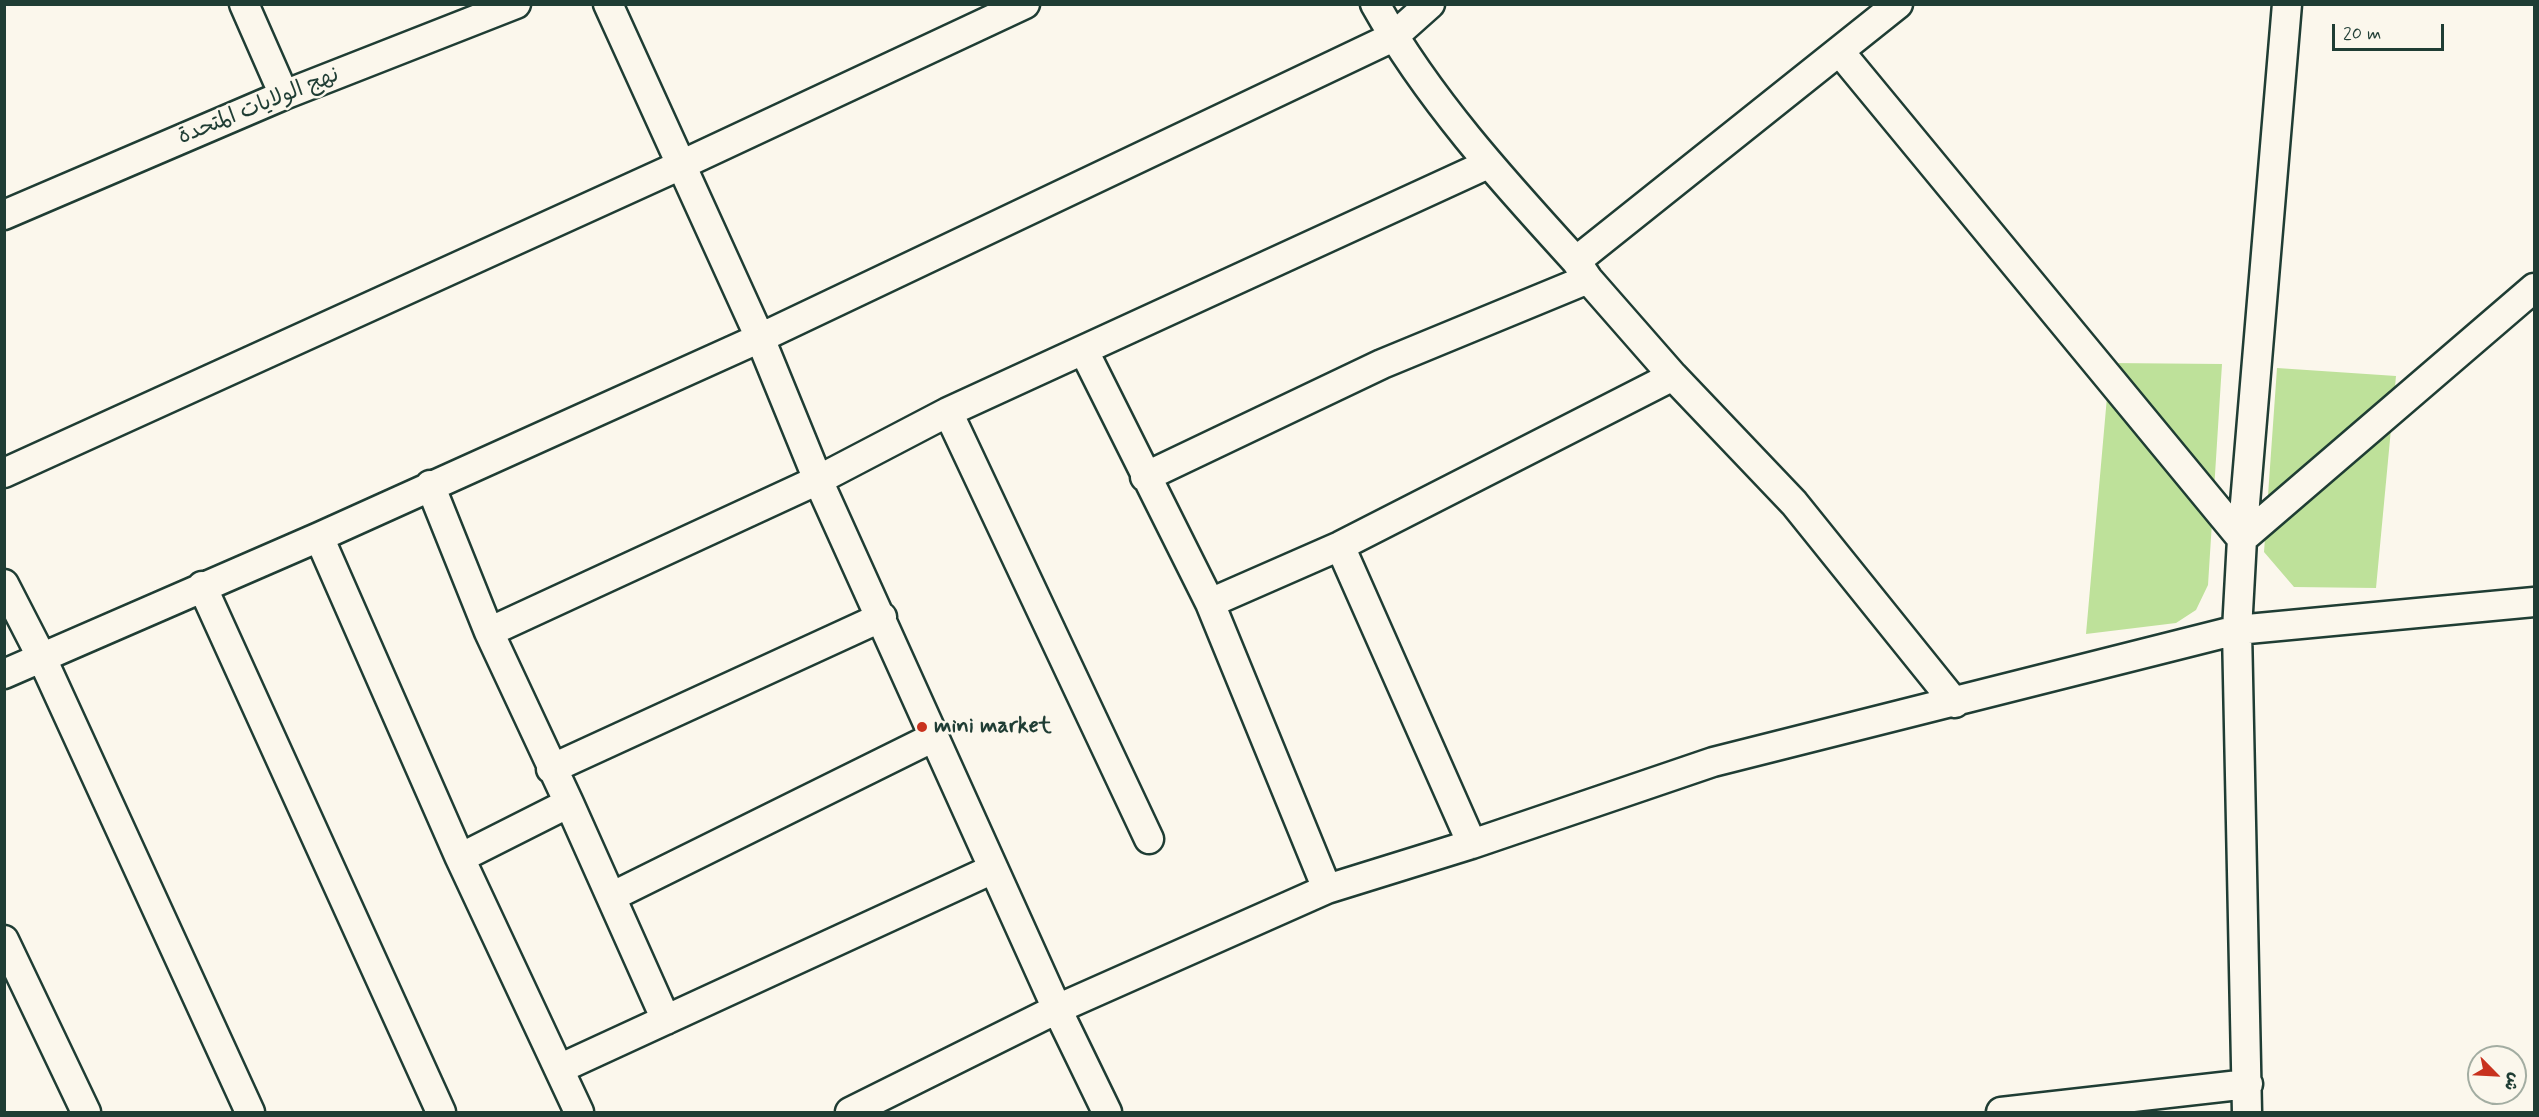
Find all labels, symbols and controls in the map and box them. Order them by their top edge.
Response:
scale bar [2335,12,2448,50]
text: 20 m [2343,22,2381,46]
street label: نهج الولايات المتحدة [175,63,343,151]
place label: mini market [934,714,1052,740]
marker: mini market [915,720,929,734]
north arrow [2467,1045,2527,1105]
text: ش [2499,1069,2525,1094]

